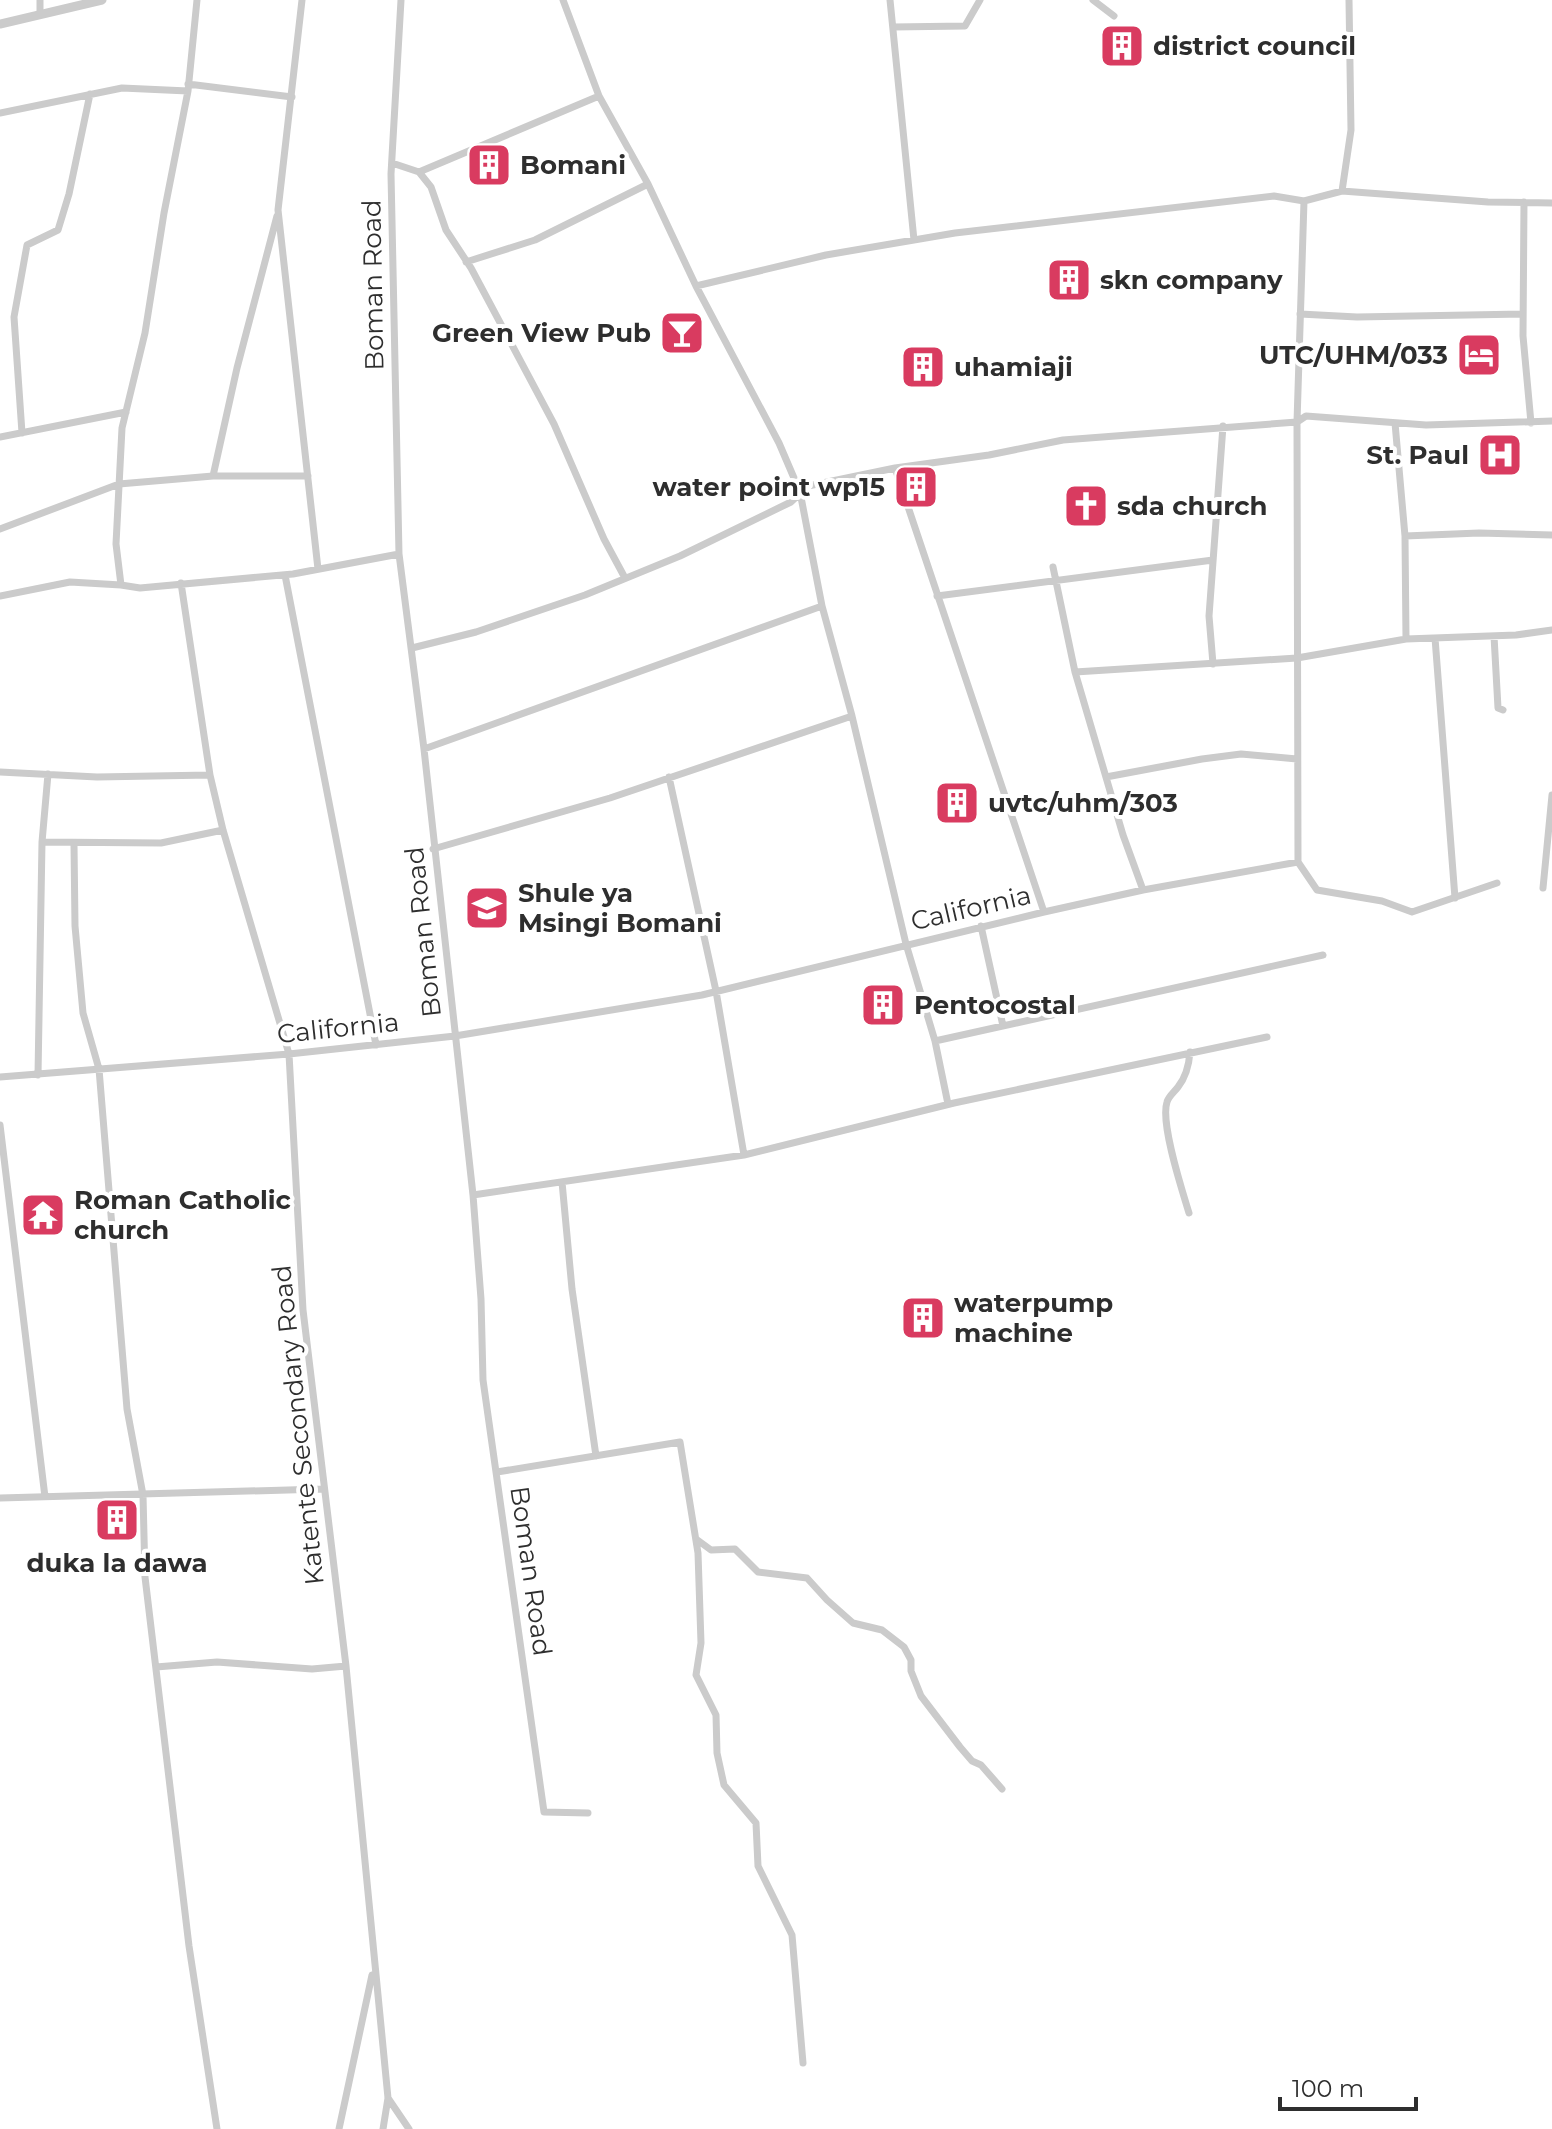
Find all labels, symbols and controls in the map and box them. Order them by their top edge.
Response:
building icon: district council [1098,22,1146,70]
place label: district council [1153,30,1356,62]
building icon: Bomani [465,141,513,189]
place label: Bomani [520,149,626,181]
street label: Boman Road [356,199,390,371]
building icon: skn company [1045,256,1093,304]
place label: skn company [1100,264,1283,296]
bar icon: Green View Pub [658,309,706,357]
place label: Green View Pub [432,317,651,349]
hotel icon: UTC/UHM/033 [1455,331,1503,379]
place label: UTC/UHM/033 [1259,339,1448,371]
building icon: uhamiaji [899,343,947,391]
place label: uhamiaji [954,351,1073,383]
hospital icon: St. Paul [1476,431,1524,479]
place label: St. Paul [1366,439,1469,471]
building icon: water point wp15 [892,463,940,511]
place label: water point wp15 [653,471,885,503]
church icon: sda church [1062,482,1110,530]
place label: sda church [1117,490,1268,522]
building icon: uvtc/uhm/303 [933,779,981,827]
place label: uvtc/uhm/303 [988,787,1178,819]
street label: Boman Road [398,845,448,1019]
place label: Shule ya Msingi Bomani [518,877,722,939]
street label: California [908,879,1034,937]
school or university icon: Shule ya Msingi Bomani [463,884,511,932]
building icon: Pentocostal [859,981,907,1029]
place label: Pentocostal [914,989,1076,1021]
street label: California [275,1006,401,1050]
place label: Roman Catholic church [74,1184,291,1246]
temple icon: Roman Catholic church [19,1191,67,1239]
street label: Katente Secondary Road [265,1263,331,1587]
place label: waterpump machine [954,1287,1113,1349]
building icon: waterpump machine [899,1294,947,1342]
street label: Boman Road [503,1484,559,1658]
building icon: duka la dawa [93,1496,141,1544]
place label: duka la dawa [27,1547,207,1579]
scale bar [1280,2061,1416,2111]
text: 100 m [1292,2074,1364,2103]

